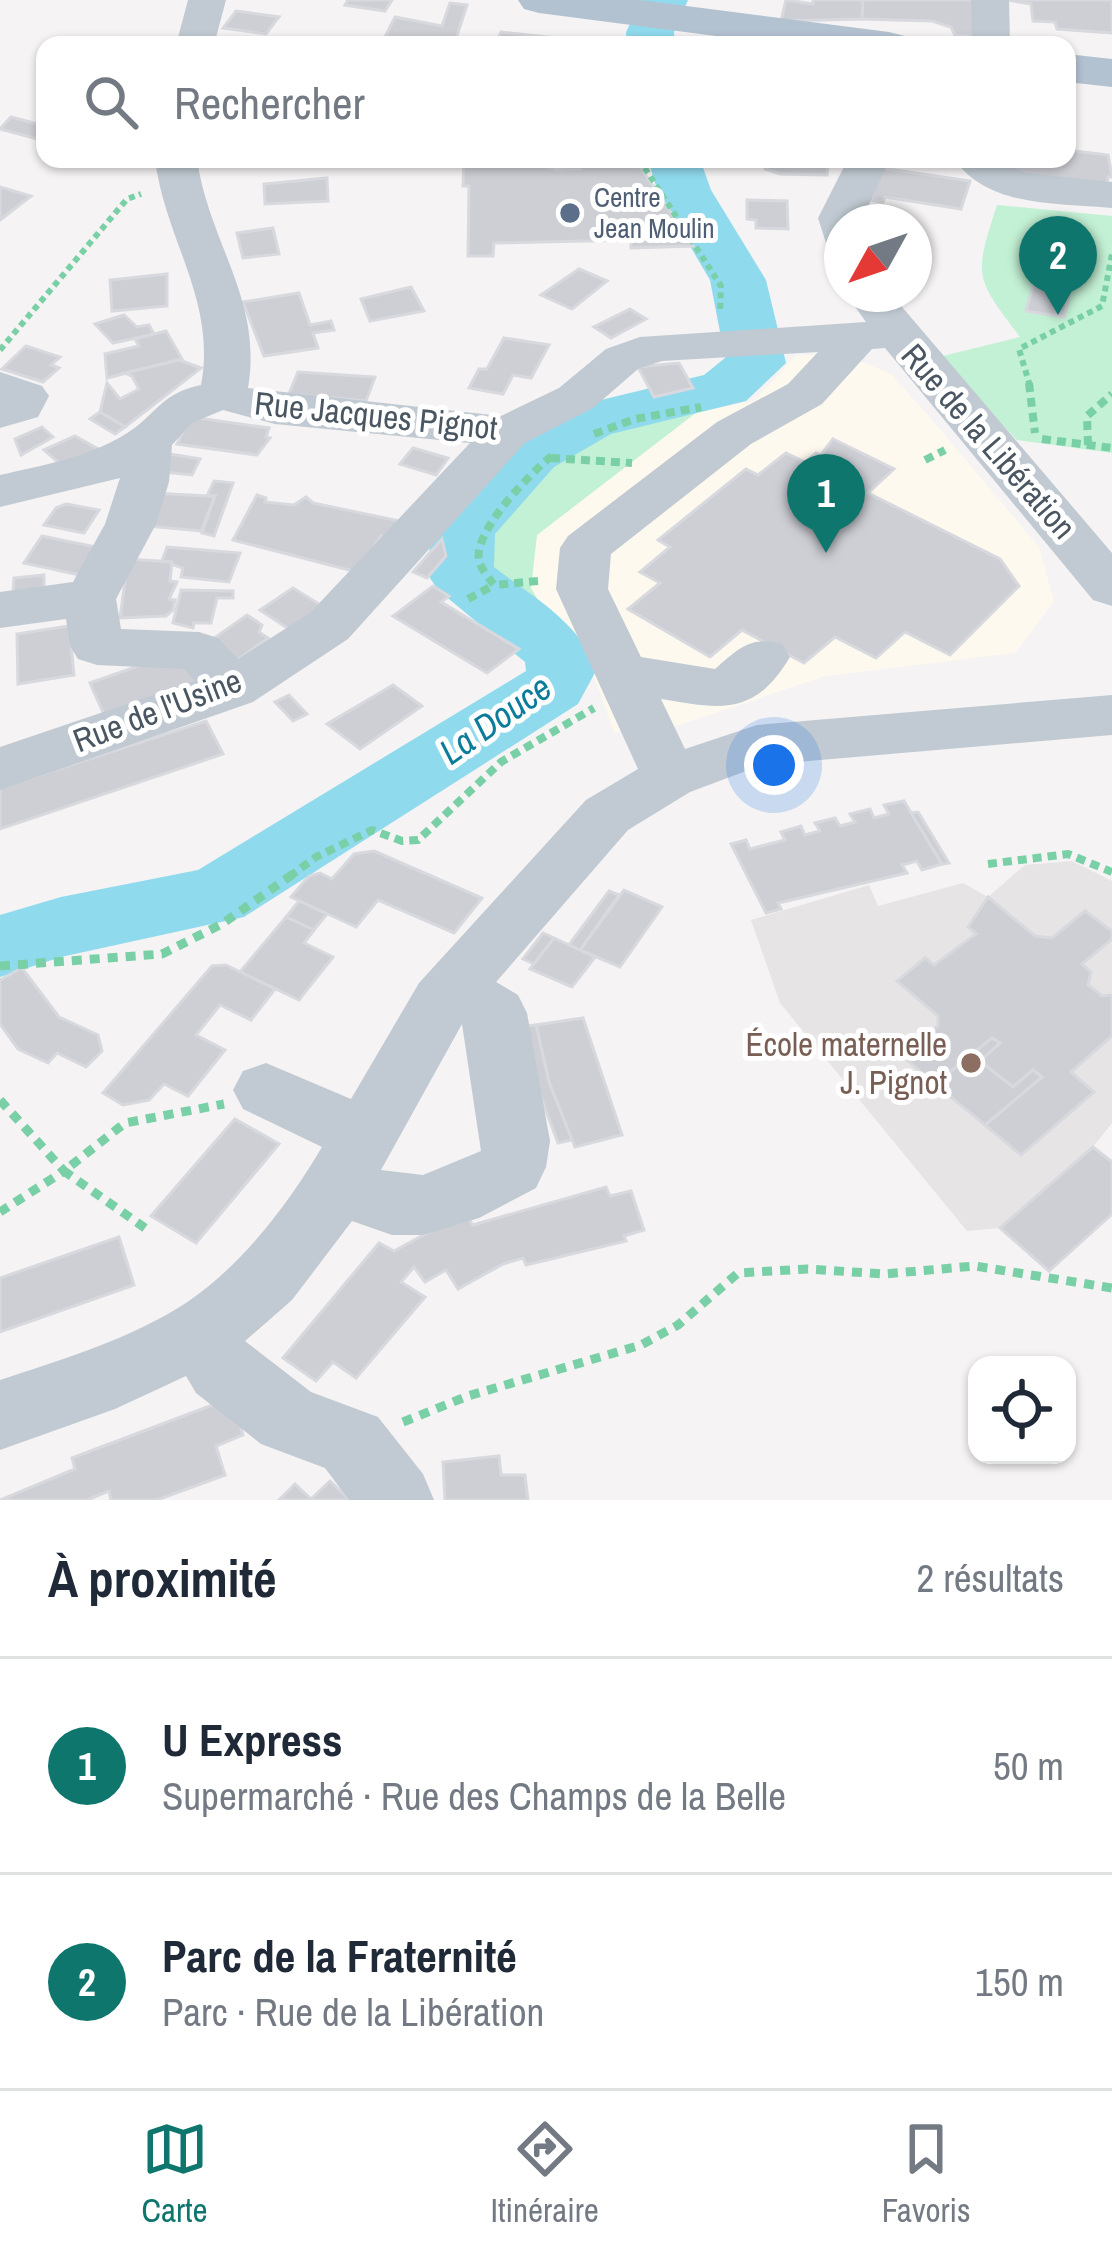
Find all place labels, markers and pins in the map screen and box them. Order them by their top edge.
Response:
place label: Centre Jean Moulin [594,179,715,246]
marker: Centre Jean Moulin [557,200,583,226]
pin: 2 [1019,216,1097,315]
pin: 1 [787,454,865,553]
place label: École maternelle J. Pignot [745,1022,947,1104]
marker: École maternelle J. Pignot [958,1050,984,1076]

